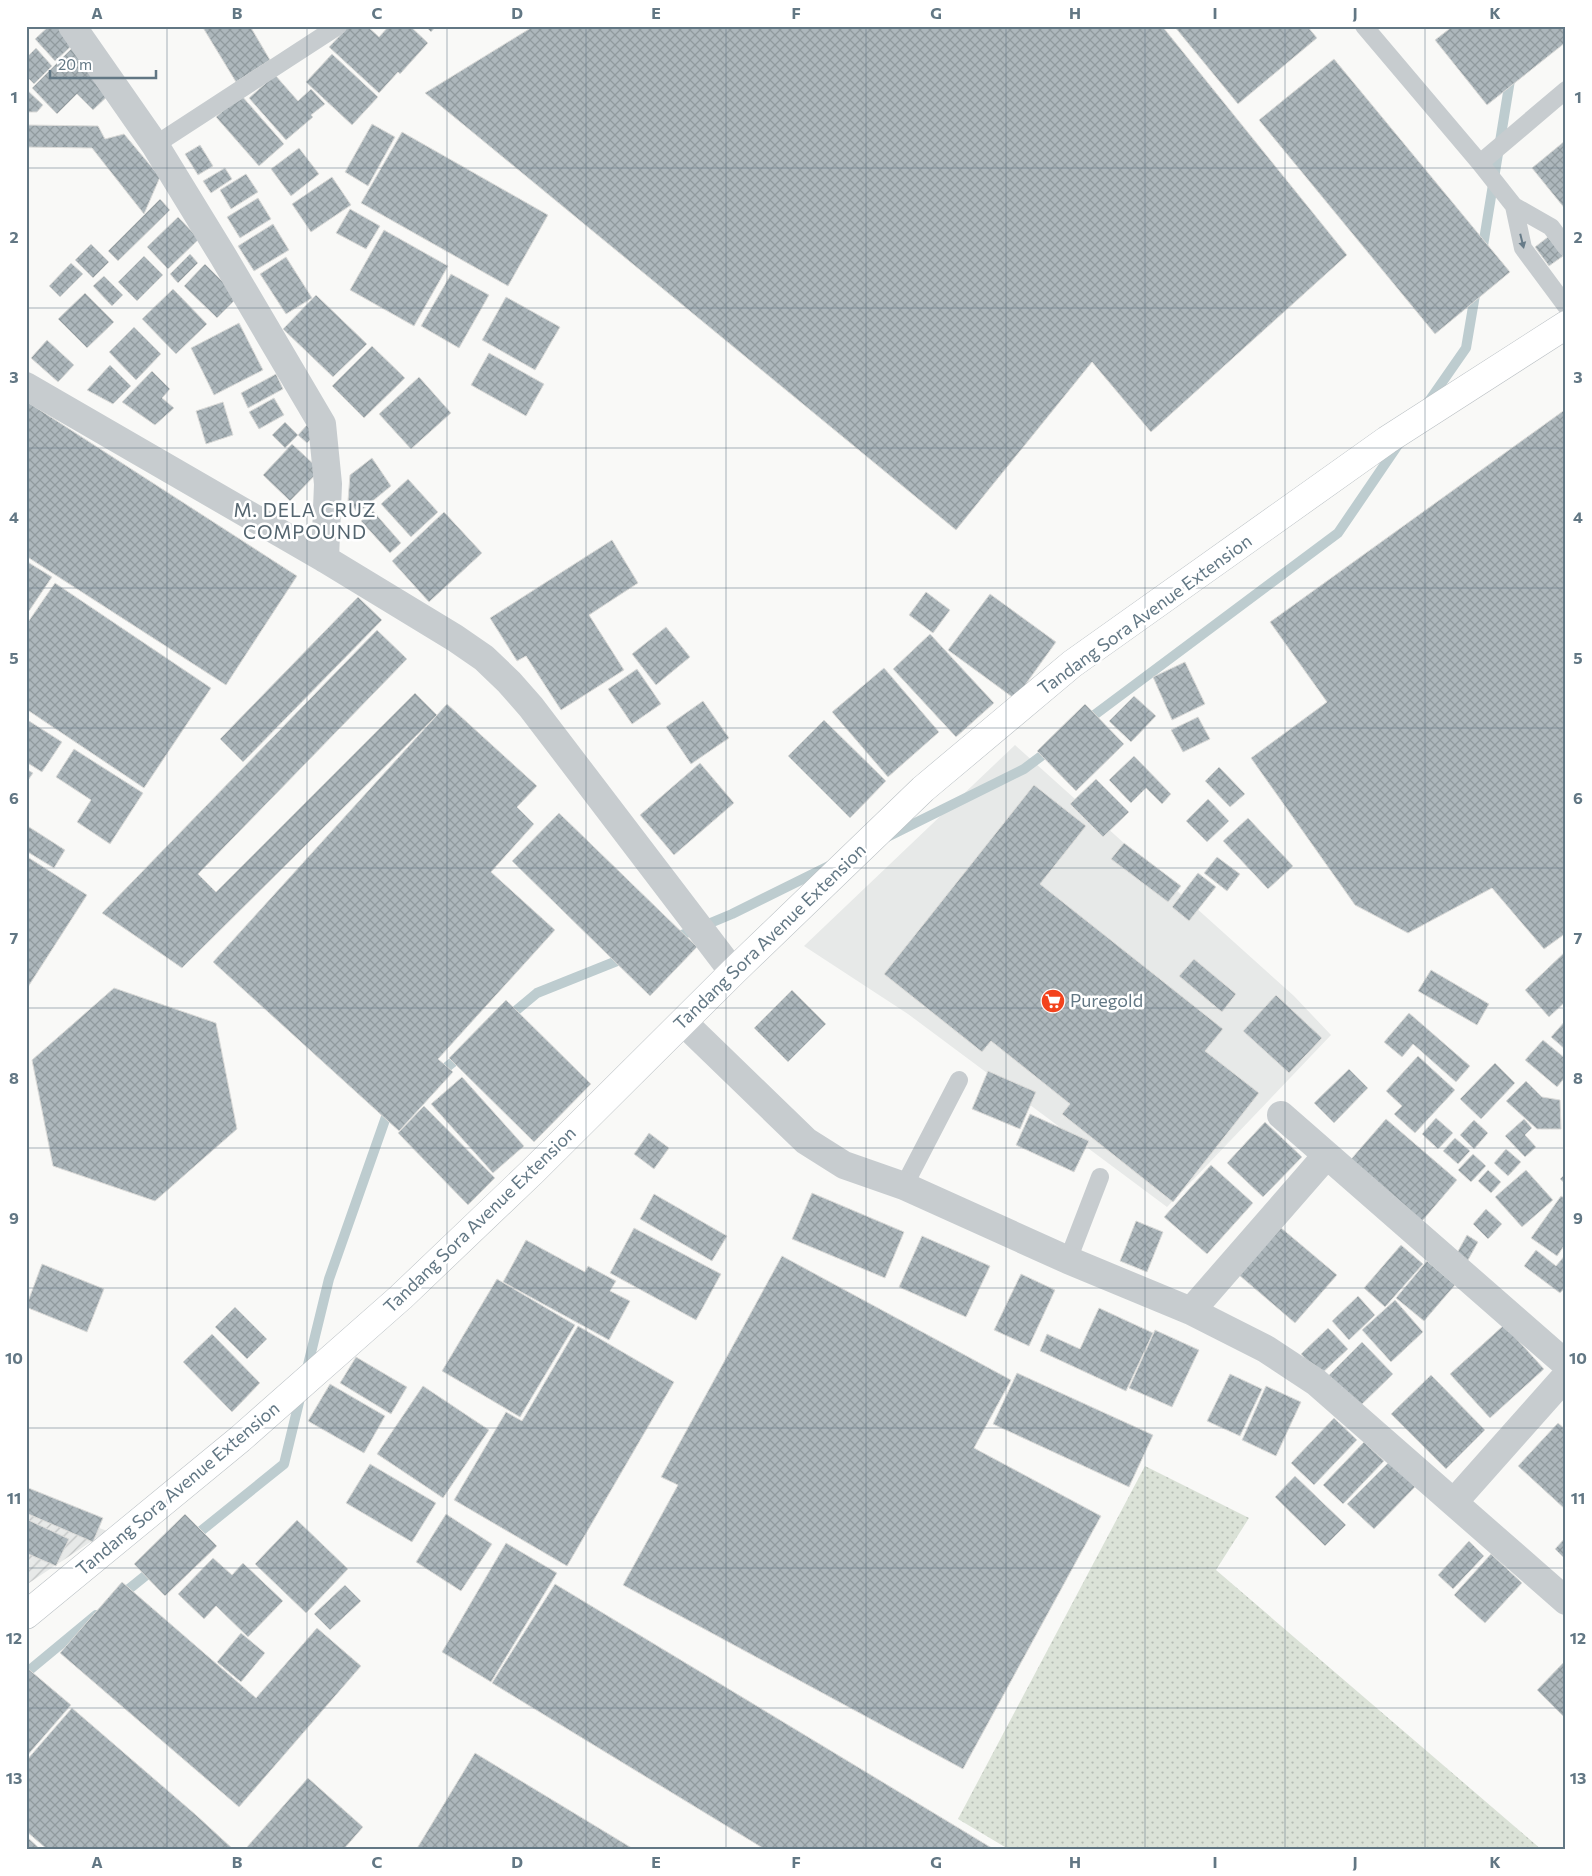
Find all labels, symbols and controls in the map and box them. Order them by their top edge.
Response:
text: A [91,3,103,22]
text: B [232,3,243,22]
text: C [372,3,383,22]
text: D [511,3,523,22]
text: E [651,3,661,22]
text: F [791,3,801,22]
text: G [930,3,942,22]
text: H [1069,3,1081,22]
text: I [1212,3,1218,22]
text: J [1352,3,1358,22]
text: K [1489,3,1501,22]
scale bar [50,48,156,80]
text: 20 m [58,55,92,73]
text: 1 [10,87,18,106]
text: 1 [1574,87,1582,106]
text: 2 [9,227,19,246]
text: 2 [1573,227,1583,246]
one-way arrow [1518,234,1526,249]
text: 3 [9,367,19,386]
text: 3 [1573,367,1583,386]
district label: M. DELA CRUZ COMPOUND [233,498,377,543]
text: 4 [9,507,19,526]
text: 4 [1573,507,1583,526]
street label: Tandang Sora Avenue Extension [1033,529,1256,699]
text: 5 [9,648,19,667]
text: 5 [1573,648,1583,667]
text: 6 [9,788,19,807]
text: 6 [1573,788,1583,807]
street label: Tandang Sora Avenue Extension [669,838,870,1034]
text: 7 [10,928,19,947]
text: 7 [1574,928,1583,947]
supermarket icon: Puregold [1040,988,1066,1014]
place label: Puregold [1070,989,1143,1011]
text: 8 [9,1068,19,1087]
text: 8 [1573,1068,1583,1087]
street label: Tandang Sora Avenue Extension [379,1121,580,1317]
text: 9 [9,1208,19,1227]
text: 9 [1573,1208,1583,1227]
text: 10 [5,1348,23,1367]
text: 10 [1569,1348,1587,1367]
street label: Tandang Sora Avenue Extension [71,1397,284,1580]
text: 11 [7,1488,21,1507]
text: 11 [1571,1488,1585,1507]
text: 12 [6,1628,22,1647]
text: 12 [1570,1628,1586,1647]
text: 13 [6,1768,22,1787]
text: 13 [1570,1768,1586,1787]
text: A [91,1852,103,1871]
text: B [232,1852,243,1871]
text: C [372,1852,383,1871]
text: D [511,1852,523,1871]
text: E [651,1852,661,1871]
text: F [791,1852,801,1871]
text: G [930,1852,942,1871]
text: H [1069,1852,1081,1871]
text: I [1212,1852,1218,1871]
text: J [1352,1852,1358,1871]
text: K [1489,1852,1501,1871]

